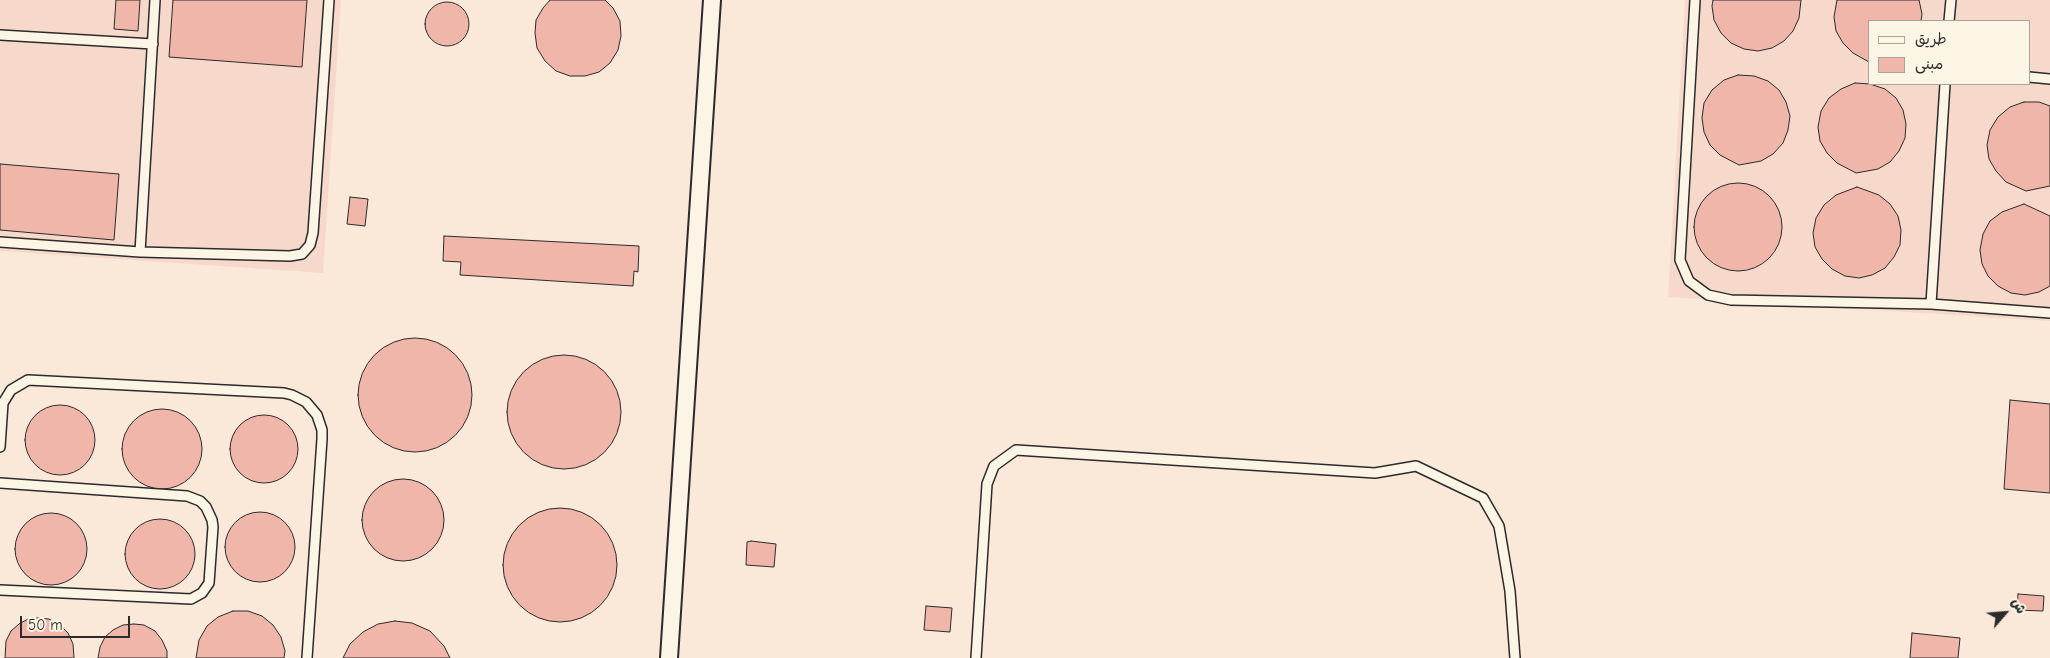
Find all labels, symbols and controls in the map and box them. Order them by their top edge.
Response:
legend [1868,20,2030,85]
text: طريق [1915,30,1947,48]
text: مبنى [1915,55,1943,73]
north arrow [1980,588,2030,638]
text: ش [2008,595,2030,617]
scale bar [22,606,132,638]
text: 50 m [28,616,63,634]

